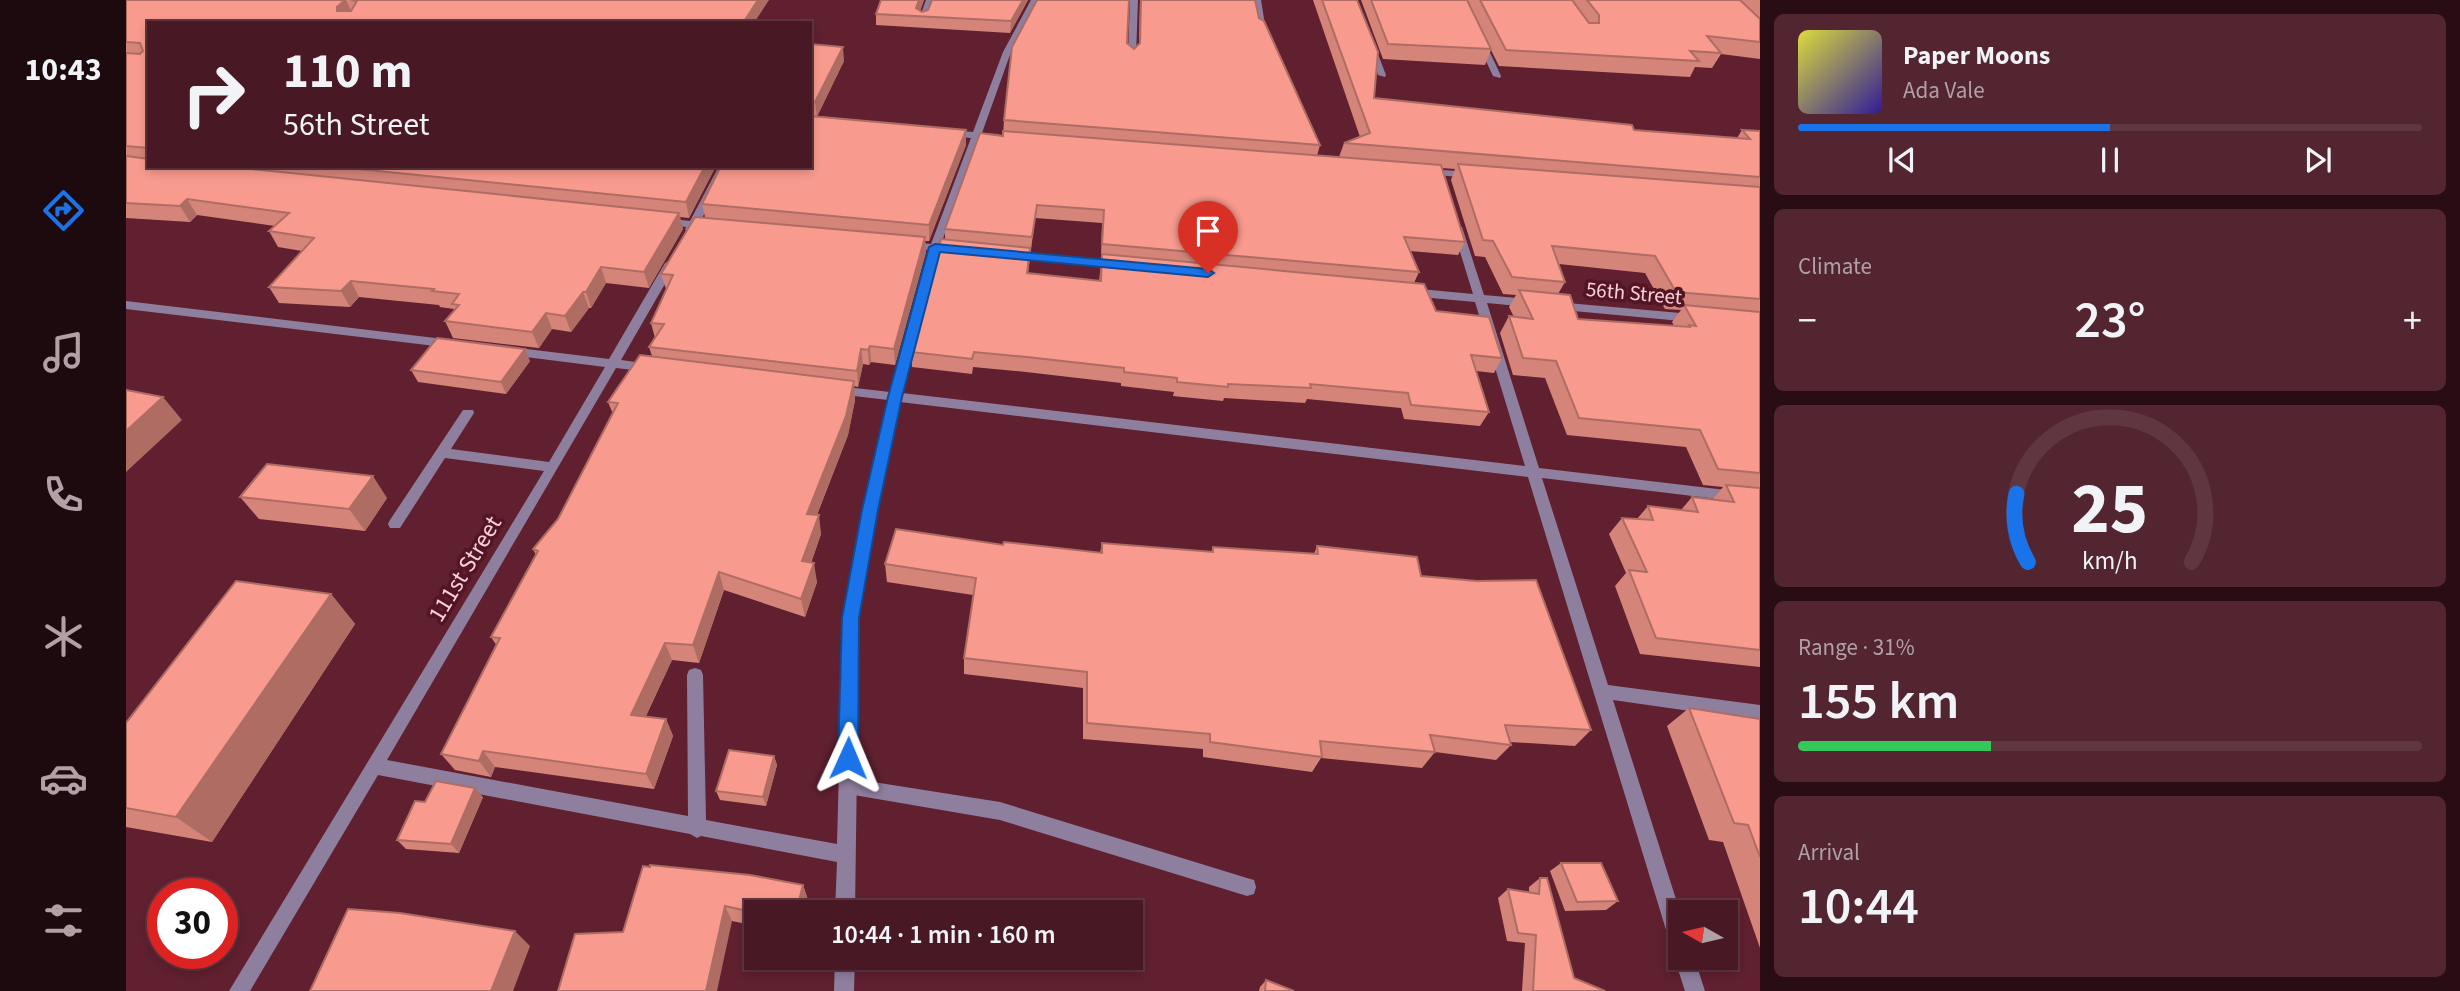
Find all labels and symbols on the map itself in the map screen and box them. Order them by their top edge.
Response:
pin [1178,201,1238,273]
street label: 56th Street [1585,274,1683,312]
street label: 111st Street [420,509,510,629]
position arrow [811,721,885,795]
speed limit sign: 30 [147,878,238,969]
north arrow [1668,900,1738,970]

